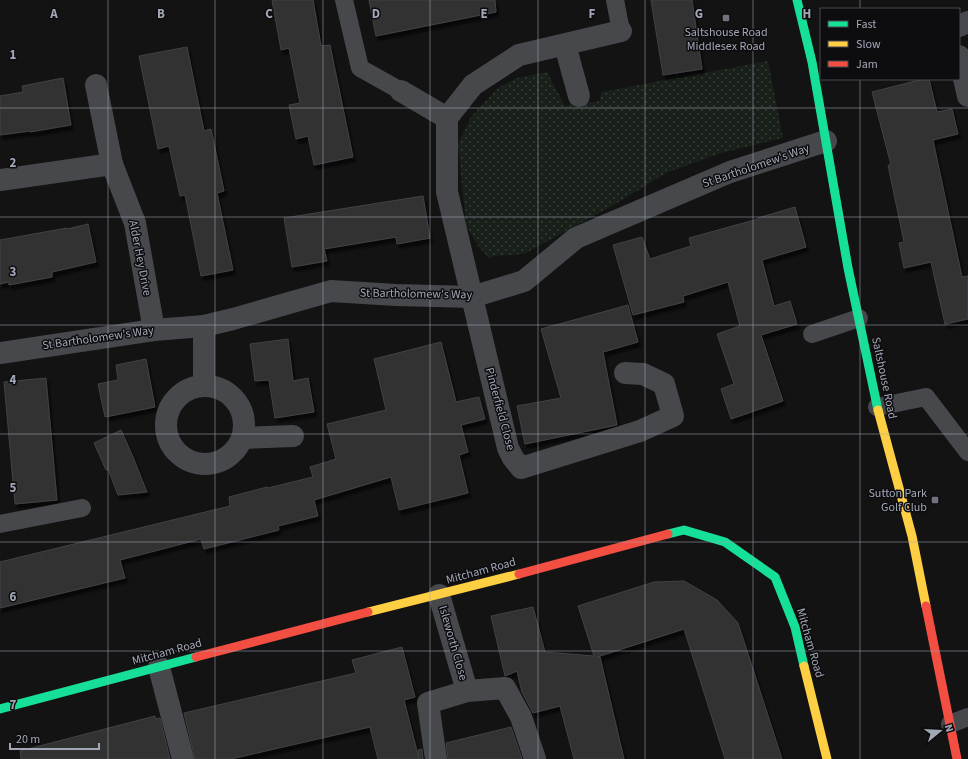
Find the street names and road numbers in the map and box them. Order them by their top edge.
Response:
street label: St Bartholomew's Way [700,140,812,192]
street label: Alder Hey Drive [124,219,156,297]
street label: St Bartholomew's Way [360,285,473,303]
street label: St Bartholomew's Way [41,322,155,354]
street label: Saltshouse Road [867,336,901,420]
street label: Pinderfield Close [481,366,519,452]
street label: Mitcham Road [444,554,518,588]
street label: Isleworth Close [434,604,472,682]
street label: Mitcham Road [792,606,828,680]
street label: Mitcham Road [130,635,204,669]

